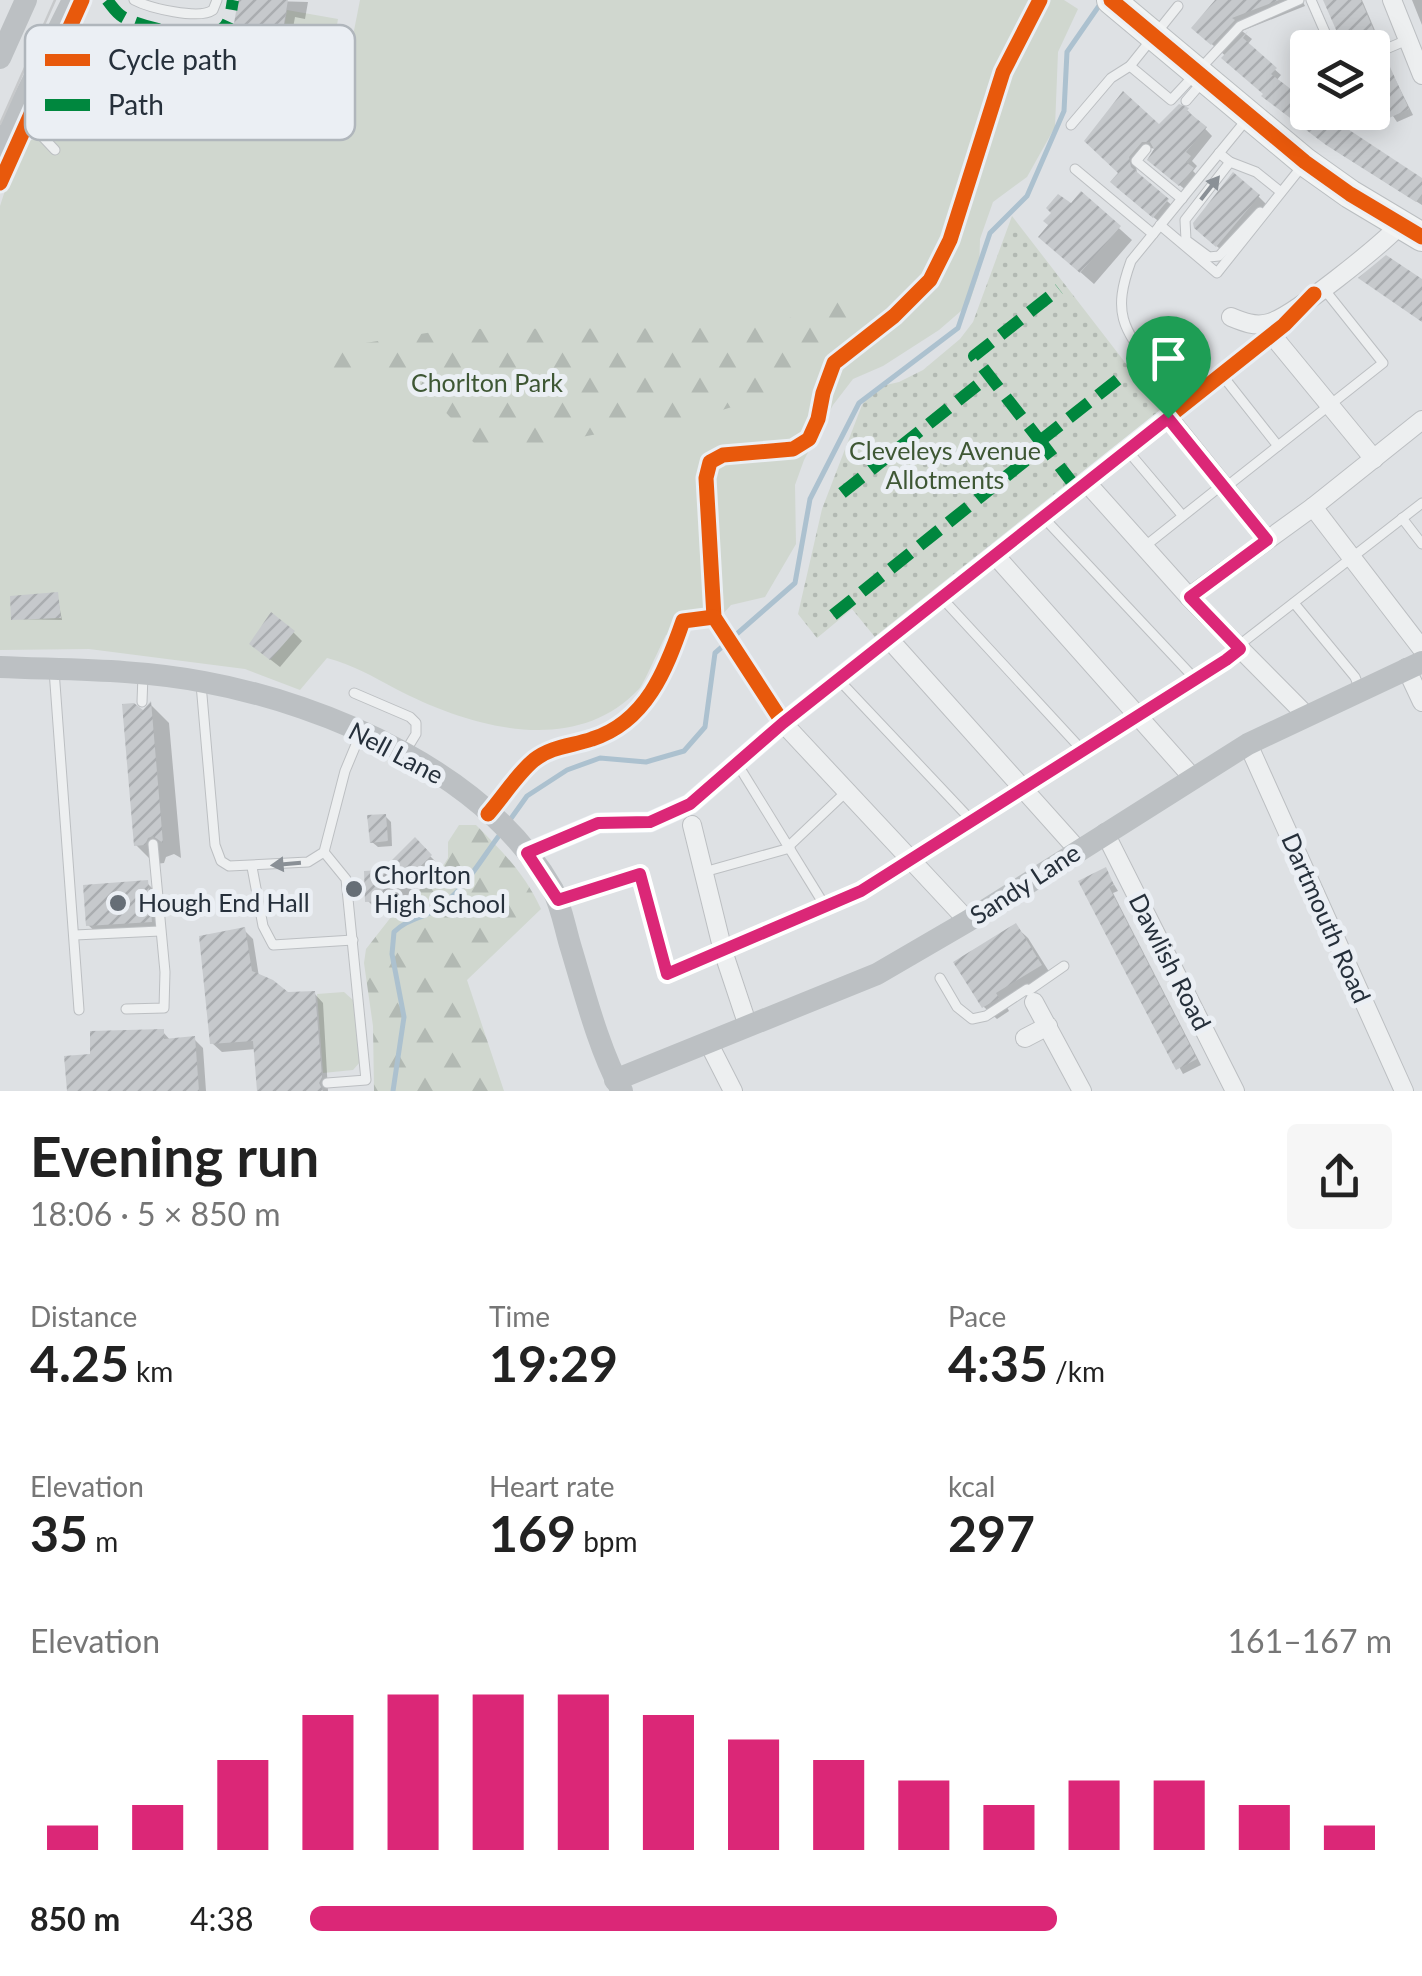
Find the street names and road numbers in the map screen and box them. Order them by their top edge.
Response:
street label: Nell Lane [344,715,449,789]
street label: Dartmouth Road [1276,828,1378,1007]
street label: Sandy Lane [964,837,1085,930]
street label: Dawlish Road [1124,888,1218,1035]

